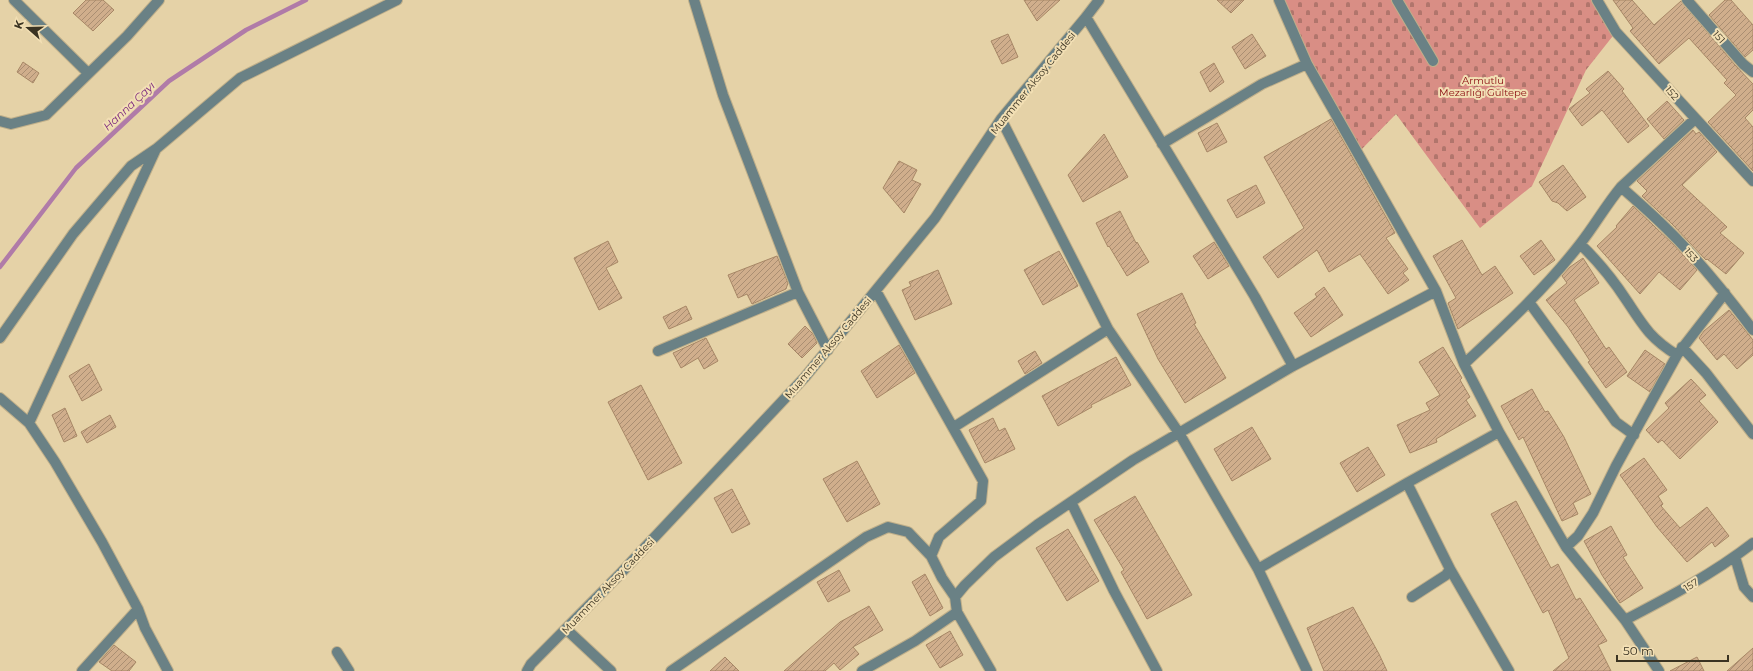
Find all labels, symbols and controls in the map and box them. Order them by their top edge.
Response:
north arrow [8,8,48,48]
text: K [11,18,27,31]
street label: 151 [1710,28,1728,46]
street label: Muammer Aksoy Caddesi [988,29,1078,137]
park label: Armutlu Mezarlığı Gültepe [1439,74,1527,99]
water label: Hanna Çayı [100,78,158,133]
street label: 152 [1662,83,1682,103]
street label: 153 [1681,245,1701,265]
street label: Muammer Aksoy Caddesi [782,295,874,401]
street label: Muammer Aksoy Caddesi [559,535,657,637]
street label: 157 [1681,575,1701,594]
scale bar [1617,637,1728,663]
text: 50 m [1623,643,1654,658]

